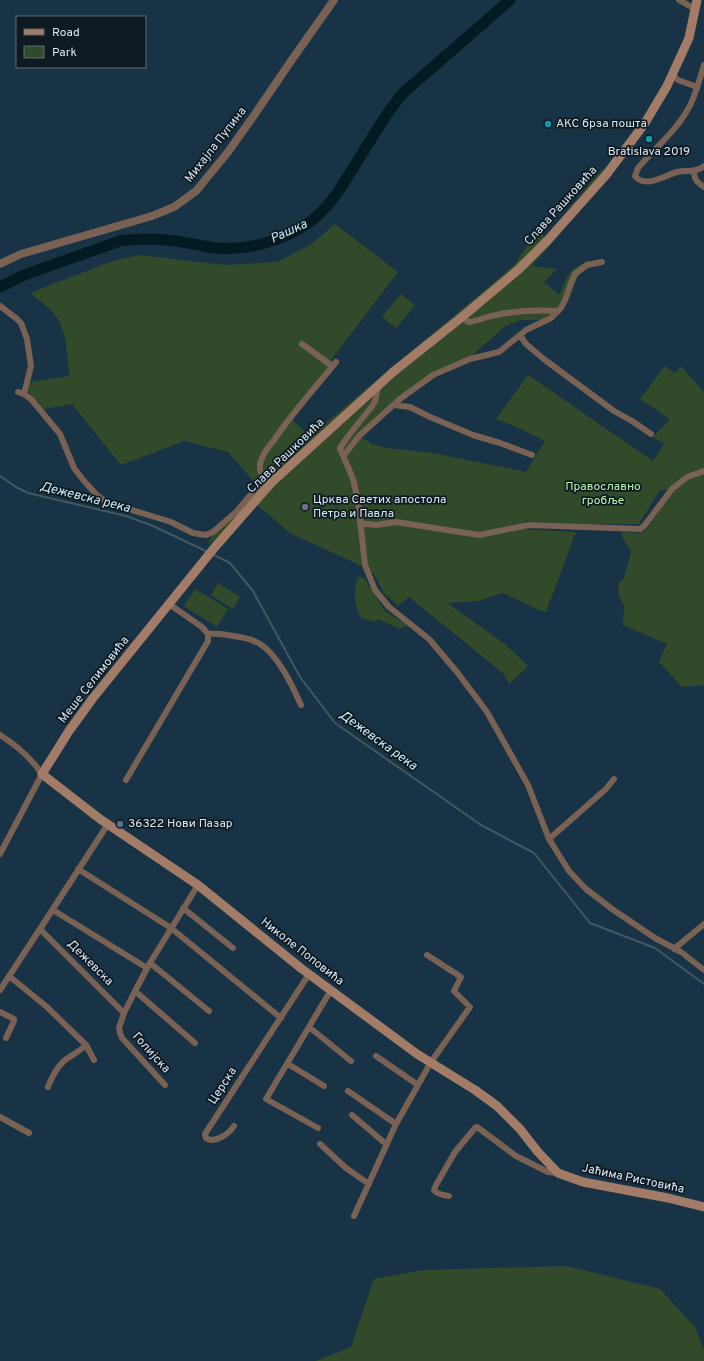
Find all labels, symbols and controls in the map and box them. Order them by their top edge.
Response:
legend [16,16,146,68]
text: Road [52,25,80,41]
text: Park [52,45,77,61]
street label: Михајла Пупина [182,104,250,186]
place label: АКС брза пошта [556,116,647,132]
marker: АКС брза пошта [543,119,553,129]
marker: Bratislava 2019 [644,134,654,144]
place label: Bratislava 2019 [608,144,690,160]
street label: Слава Рашковића [521,163,601,249]
water label: Рашка [268,216,310,247]
street label: Слава Рашковића [244,415,328,497]
water label: Дежевска река [38,479,132,517]
park label: Православно гробље [565,479,641,509]
place label: Црква Светих апостола Петра и Павла [313,492,446,522]
marker: Црква Светих апостола Петра и Павла [300,502,310,512]
street label: Меше Селимовића [55,633,133,727]
water label: Дежевска река [336,707,420,775]
place label: 36322 Нови Пазар [128,816,233,832]
marker: 36322 Нови Пазар [115,819,125,829]
street label: Николе Поповића [257,914,347,990]
street label: Дежевска [63,936,117,990]
street label: Голијска [128,1029,174,1077]
street label: Церска [205,1064,241,1108]
street label: Јаћима Ристовића [580,1160,686,1198]

